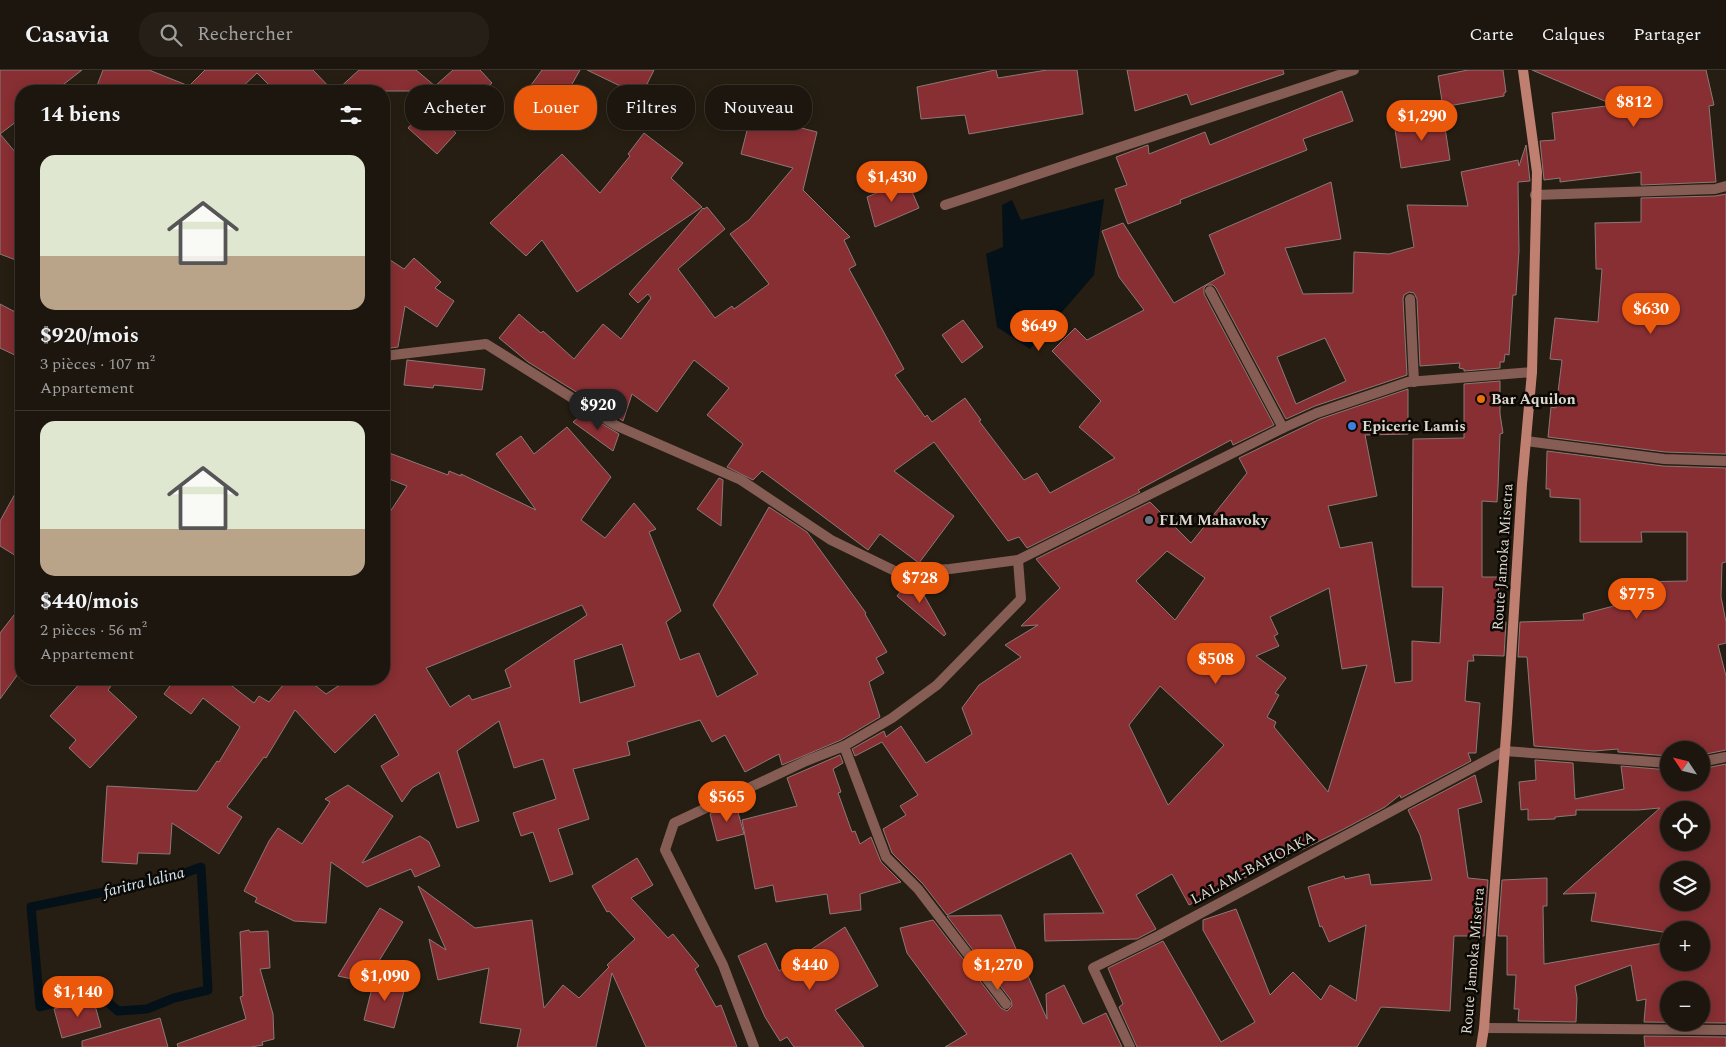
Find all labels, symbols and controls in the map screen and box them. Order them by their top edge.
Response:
search box [139,12,489,57]
text: Casavia [25,17,109,53]
text: Rechercher [197,20,293,49]
icon: search [157,21,185,49]
text: Carte [1470,21,1514,48]
text: Calques [1542,21,1605,48]
text: Partager [1633,21,1701,48]
chip: Acheter [405,85,504,130]
chip: Louer [514,85,597,130]
chip: Filtres [607,85,695,130]
chip: Nouveau [705,85,812,130]
pin: $812 [1604,85,1664,128]
text: $812 [1616,90,1652,114]
text: 14 biens [40,99,121,131]
pin: $1,290 [1381,100,1463,142]
icon: filters [337,101,365,129]
text: $1,290 [1397,104,1447,128]
pin: $1,430 [851,160,933,203]
text: $1,430 [867,165,917,189]
icon: home [158,188,248,278]
pin: $630 [1621,292,1681,335]
text: $630 [1633,297,1669,321]
pin: $649 [1009,310,1069,352]
text: $649 [1021,314,1057,338]
text: $920/mois [40,320,139,352]
text: 3 pièces · 107 m² [40,352,155,376]
text: Appartement [40,376,134,400]
pin: $920 [568,388,628,431]
place label: Bar Aquilon [1491,388,1576,411]
text: $920 [580,393,616,417]
marker: Bar Aquilon [1475,393,1487,405]
place label: Epicerie Lamis [1362,415,1466,438]
marker: Epicerie Lamis [1346,420,1358,432]
icon: home [158,453,248,543]
street label: Route Jamoka Misetra [1486,482,1520,631]
place label: FLM Mahavoky [1159,509,1269,532]
marker: FLM Mahavoky [1143,514,1155,526]
pin: $728 [890,562,950,604]
text: $728 [902,566,938,590]
pin: $775 [1607,578,1667,620]
text: $775 [1619,582,1655,606]
text: $440/mois [40,586,139,618]
text: 2 pièces · 56 m² [40,618,147,642]
text: Appartement [40,642,134,666]
pin: $508 [1186,642,1246,685]
text: $508 [1198,647,1234,671]
north arrow [1660,741,1710,791]
map controls [1660,741,1710,1031]
pin: $565 [697,780,757,823]
text: $565 [709,785,745,809]
button: locate [1660,801,1710,851]
street label: LALAM-BAHOAKA [1187,825,1319,911]
water label: faritra lalina [98,860,187,904]
button: layers [1660,861,1710,911]
street label: Route Jamoka Misetra [1455,886,1491,1035]
button: + [1660,921,1710,971]
pin: $440 [780,948,840,991]
pin: $1,270 [957,948,1039,991]
text: $440 [792,953,828,977]
text: $1,270 [973,953,1023,977]
pin: $1,090 [344,960,426,1002]
text: $1,090 [360,964,410,988]
pin: $1,140 [37,976,119,1018]
text: $1,140 [53,980,103,1004]
button: − [1660,981,1710,1031]

